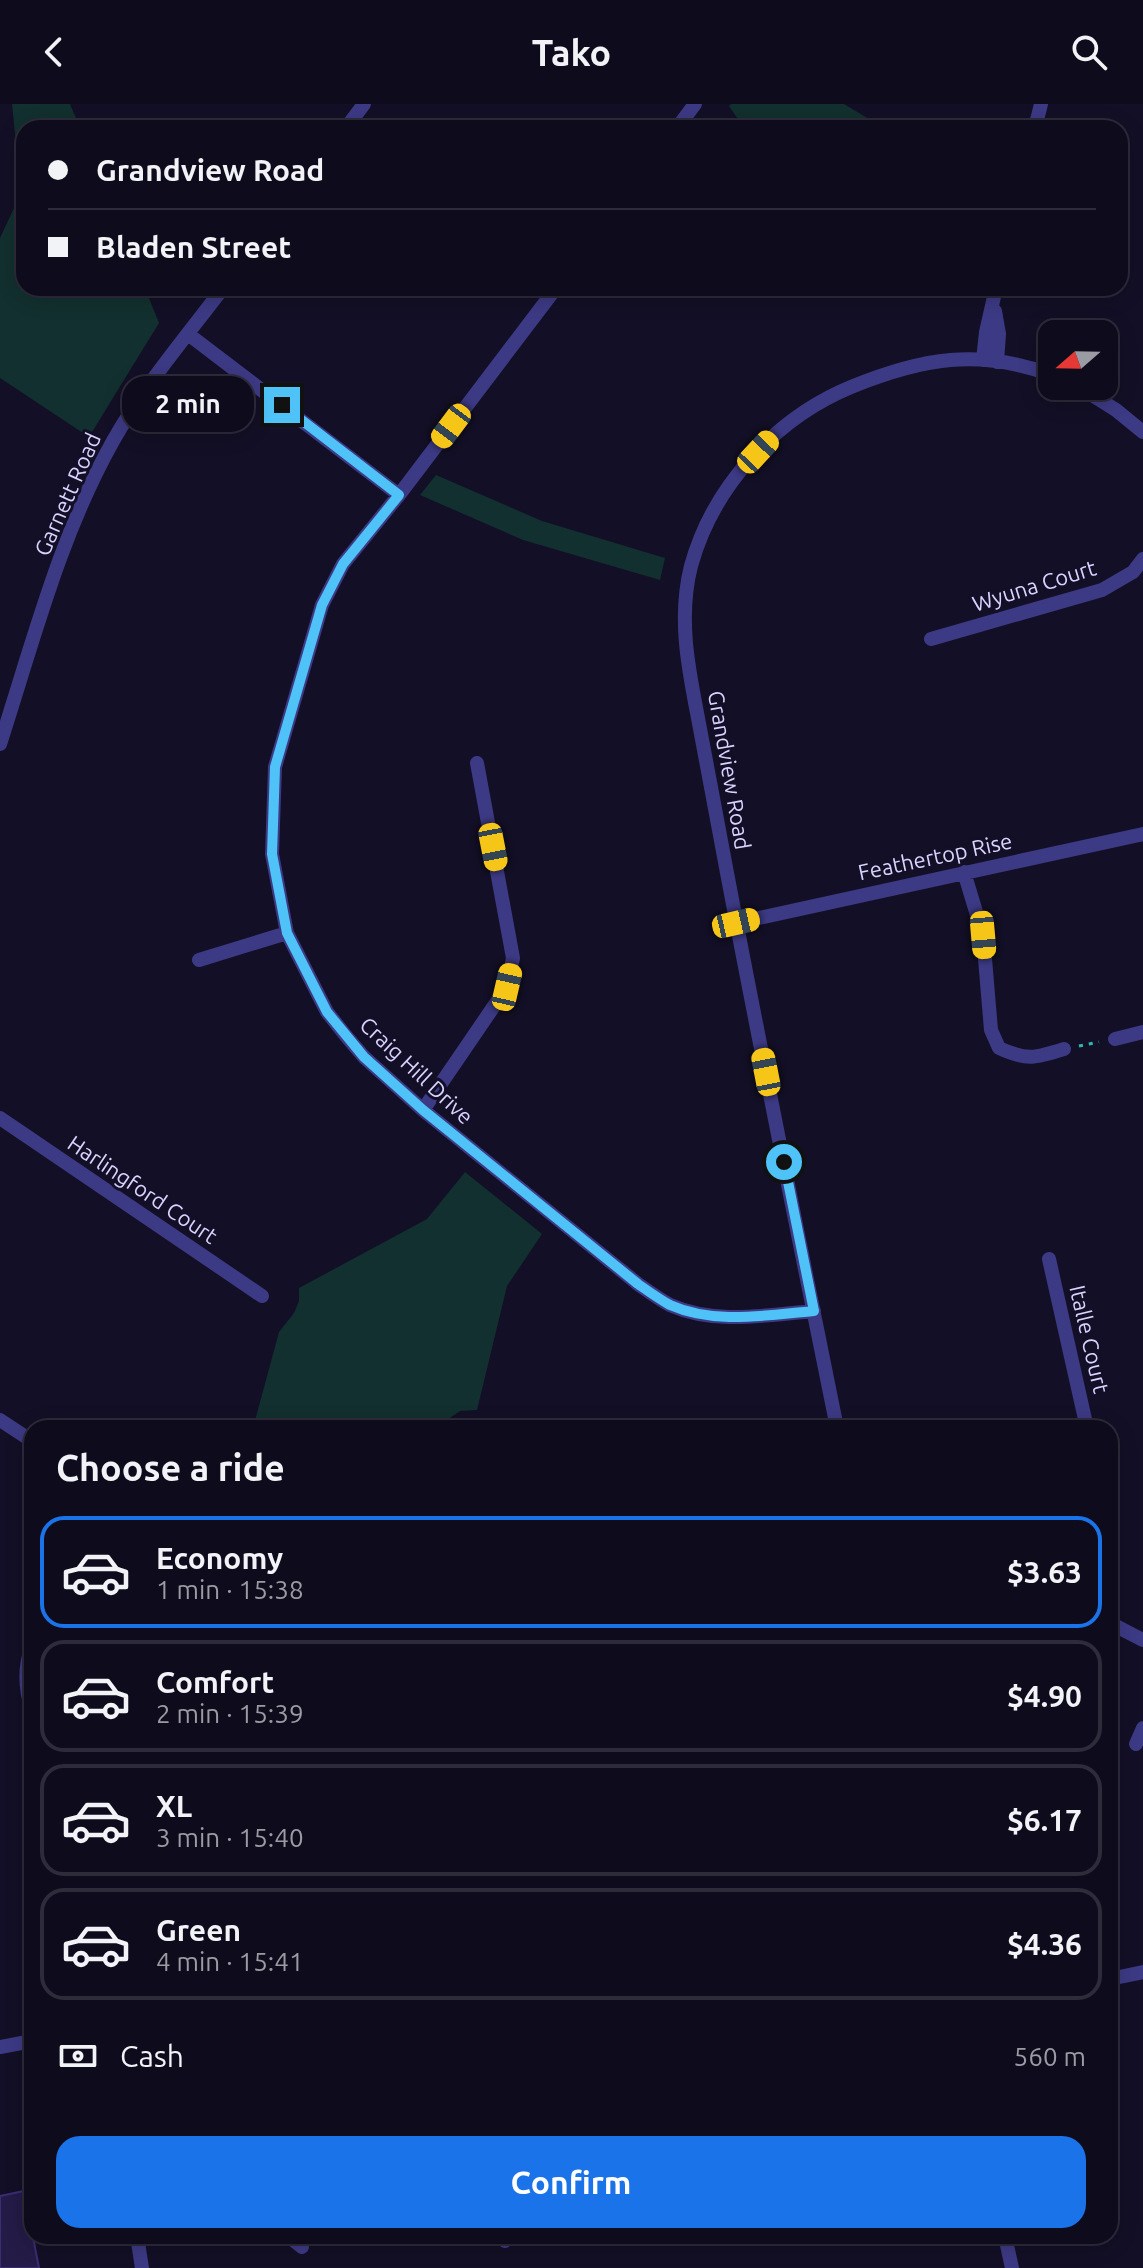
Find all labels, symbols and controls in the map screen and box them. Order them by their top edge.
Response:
icon: back [32,30,76,74]
icon: search [1067,30,1111,74]
text: Tako [532,32,611,73]
text: Grandview Road [96,153,324,187]
text: Bladen Street [96,230,291,264]
north arrow [1038,320,1118,400]
map controls [1038,320,1118,400]
callout: 2 min [122,377,254,433]
route end [264,387,300,423]
text: 2 min [155,389,221,418]
car [427,400,475,452]
car [733,426,783,478]
street label: Garnett Road [29,429,105,559]
street label: Wyuna Court [969,554,1099,616]
street label: Grandview Road [704,689,756,851]
car [477,821,509,873]
street label: Feathertop Rise [856,827,1014,885]
car [710,906,762,940]
car [969,910,997,960]
car [490,961,524,1013]
street label: Craig Hill Drive [355,1011,479,1129]
car [750,1046,782,1098]
street label: Harlingford Court [64,1130,223,1248]
route start [766,1144,802,1180]
street label: Italle Court [1065,1283,1115,1396]
text: Choose a ride [56,1447,285,1488]
icon: car [60,1536,132,1608]
text: Economy [156,1541,283,1575]
text: $3.63 [1007,1555,1082,1589]
text: 1 min · 15:38 [156,1575,304,1604]
icon: car [60,1660,132,1732]
text: Comfort [156,1665,274,1699]
text: $4.90 [1007,1679,1082,1713]
text: 2 min · 15:39 [156,1699,304,1728]
icon: car [60,1784,132,1856]
text: XL [156,1789,192,1823]
text: $6.17 [1007,1803,1082,1837]
text: 3 min · 15:40 [156,1823,304,1852]
icon: car [60,1908,132,1980]
text: Green [156,1913,241,1947]
text: $4.36 [1007,1927,1082,1961]
text: 4 min · 15:41 [156,1947,304,1976]
icon: cash [56,2034,100,2078]
text: Cash [120,2039,184,2073]
text: 560 m [1014,2042,1086,2071]
button: Confirm [56,2136,1086,2228]

